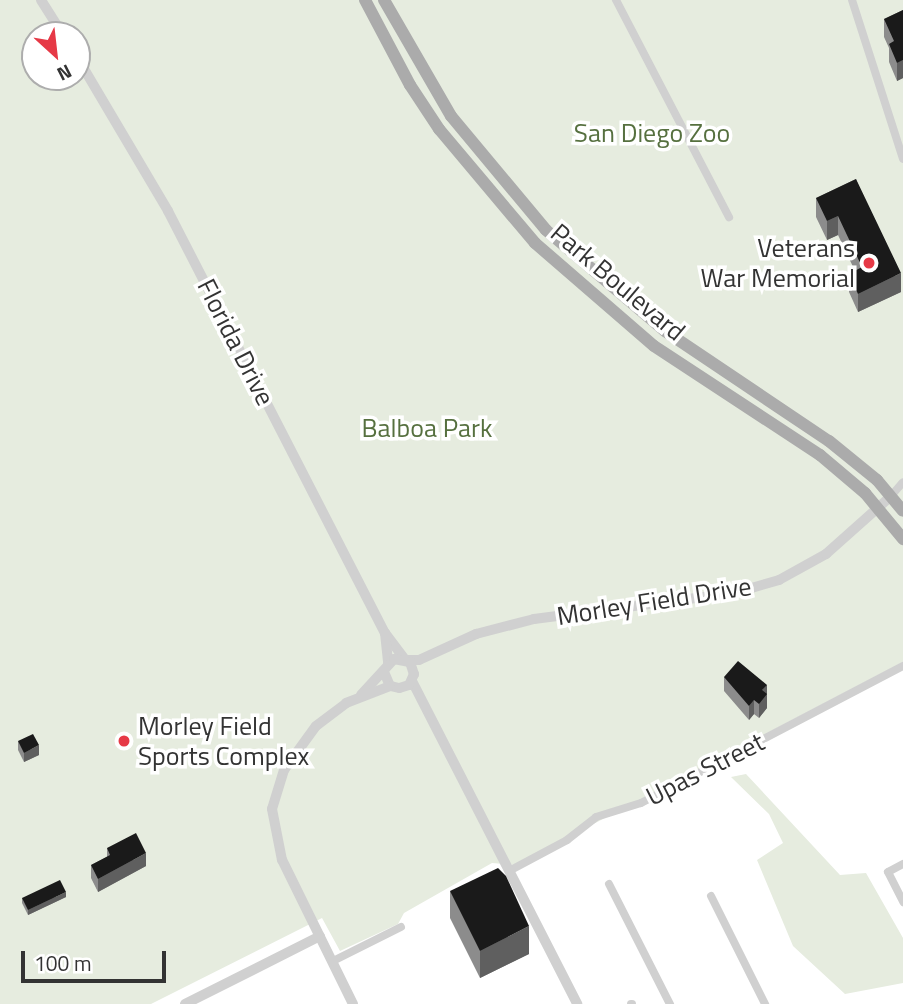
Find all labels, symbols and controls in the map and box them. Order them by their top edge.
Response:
north arrow [21,21,91,91]
text: N [52,57,77,89]
park label: San Diego Zoo [574,117,730,149]
street label: Park Boulevard [545,217,691,347]
place label: Veterans War Memorial [701,232,855,294]
marker: Veterans War Memorial [861,255,877,271]
street label: Florida Drive [191,274,281,410]
park label: Balboa Park [362,412,492,444]
street label: Morley Field Drive [555,570,753,632]
place label: Morley Field Sports Complex [138,710,309,772]
street label: Upas Street [641,726,769,812]
marker: Morley Field Sports Complex [116,733,132,749]
scale bar [24,937,170,981]
text: 100 m [34,947,91,979]

